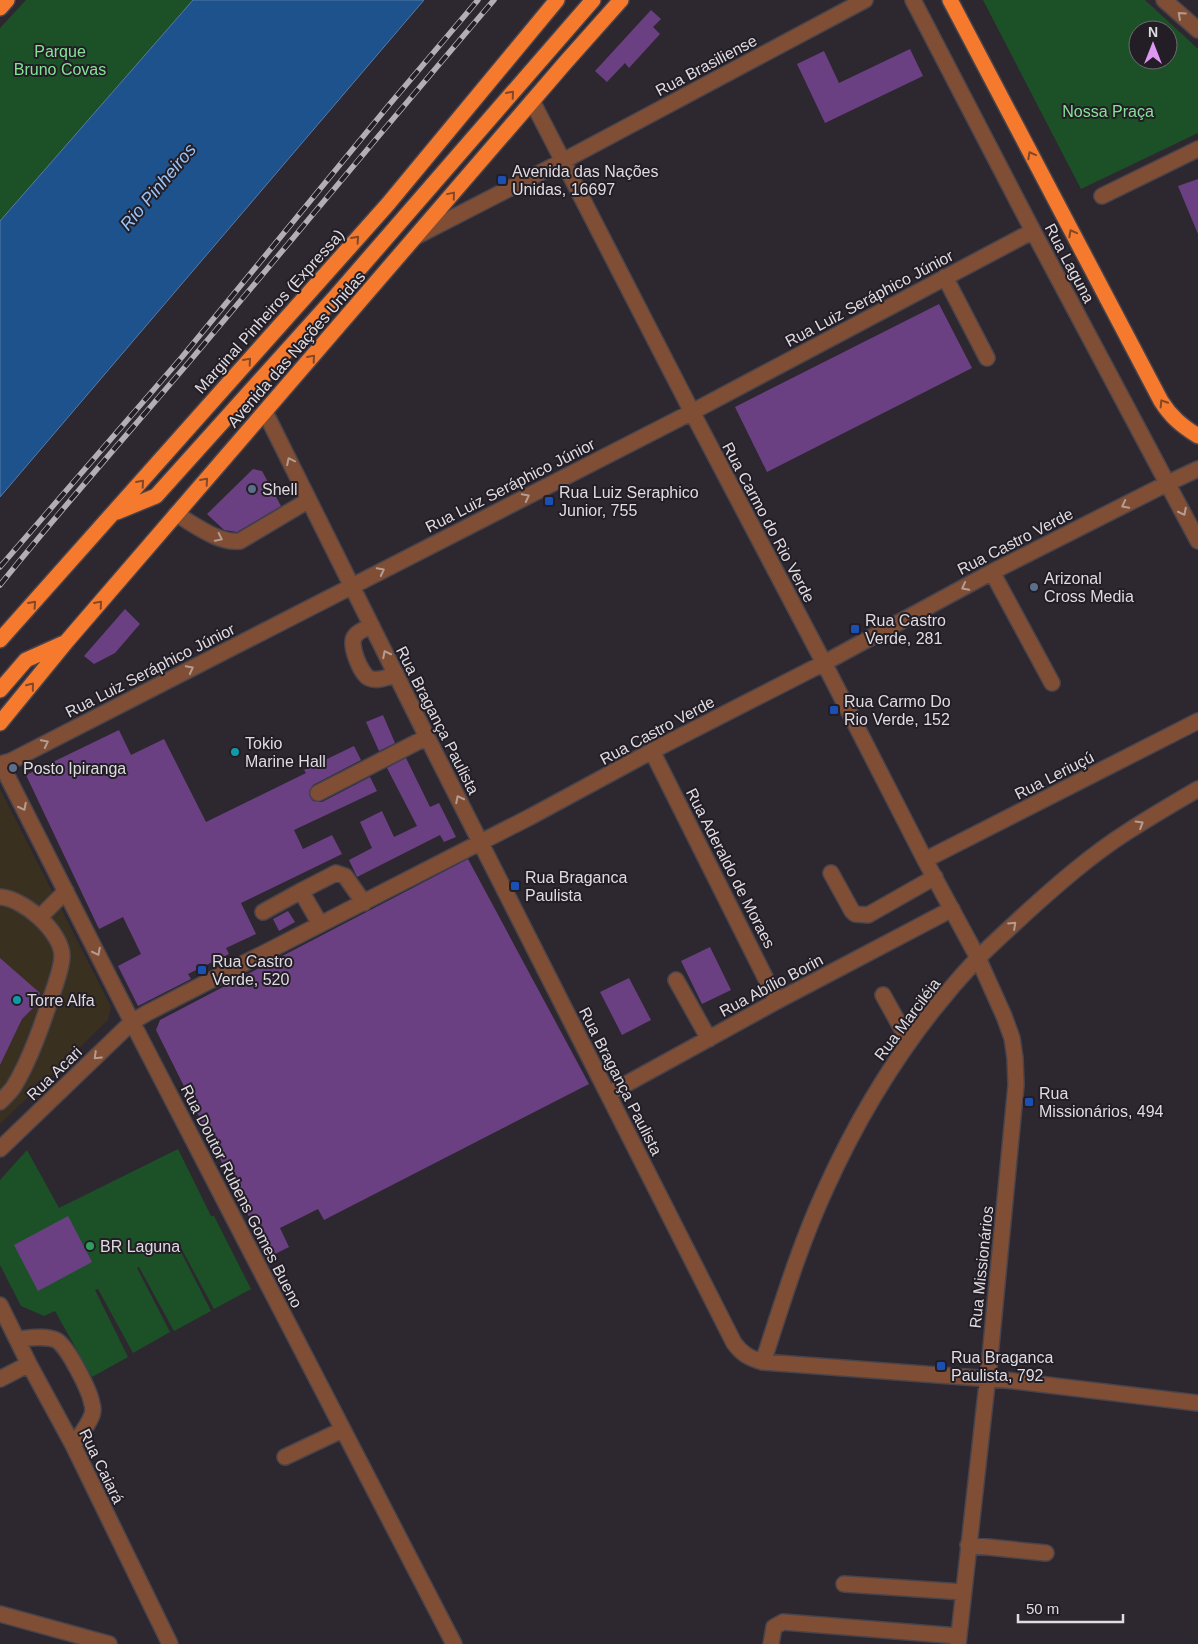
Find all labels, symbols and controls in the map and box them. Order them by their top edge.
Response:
one-way arrow [1178,12,1187,21]
north arrow [1128,20,1178,70]
text: N [1148,24,1158,40]
street label: Rua Brasiliense [653,32,760,99]
park label: Parque Bruno Covas [14,43,106,78]
one-way arrow [505,90,514,99]
park label: Nossa Praça [1062,103,1154,120]
water label: Rio Pinheiros [116,140,200,234]
one-way arrow [1027,151,1037,160]
place label: Avenida das Nações Unidas, 16697 [512,163,658,198]
marker: Avenida das Nações Unidas, 16697 [496,174,508,186]
one-way arrow [446,192,454,201]
street label: Rua Laguna [1042,221,1098,306]
street label: Marginal Pinheiros (Expressa) [191,226,347,397]
one-way arrow [1068,229,1078,238]
one-way arrow [350,236,359,245]
street label: Rua Luiz Seráphico Júnior [782,247,957,350]
street label: Avenida das Nações Unidas [224,268,369,431]
one-way arrow [306,355,315,364]
one-way arrow [242,357,251,366]
one-way arrow [1159,400,1169,409]
street label: Rua Luiz Seráphico Júnior [423,435,598,536]
street label: Rua Carmo do Rio Verde [719,439,818,605]
one-way arrow [286,458,296,467]
one-way arrow [200,478,208,487]
one-way arrow [135,479,144,488]
place label: Shell [262,481,298,498]
marker: Shell [246,483,258,495]
place label: Rua Luiz Seraphico Junior, 755 [559,484,699,519]
one-way arrow [520,493,529,503]
marker: Rua Luiz Seraphico Junior, 755 [543,495,555,507]
one-way arrow [1121,499,1130,509]
street label: Rua Castro Verde [955,505,1076,578]
one-way arrow [1177,506,1187,515]
one-way arrow [214,531,223,542]
one-way arrow [376,567,385,577]
place label: Arizonal Cross Media [1044,570,1134,605]
one-way arrow [961,581,970,591]
marker: Arizonal Cross Media [1028,581,1040,593]
one-way arrow [27,600,36,609]
one-way arrow [93,601,102,610]
place label: Rua Castro Verde, 281 [865,612,946,647]
street label: Rua Luiz Seráphico Júnior [63,620,238,721]
marker: Rua Castro Verde, 281 [849,623,861,635]
street label: Rua Bragança Paulista [393,643,482,797]
one-way arrow [382,650,392,659]
one-way arrow [184,665,193,675]
one-way arrow [25,682,34,691]
street label: Rua Castro Verde [597,693,717,768]
place label: Rua Carmo Do Rio Verde, 152 [844,693,951,728]
marker: Rua Carmo Do Rio Verde, 152 [828,704,840,716]
place label: Tokio Marine Hall [245,735,326,770]
one-way arrow [40,739,49,749]
marker: Tokio Marine Hall [229,746,241,758]
street label: Rua Leriuçú [1012,748,1097,803]
place label: Posto Ipiranga [23,760,126,777]
marker: Posto Ipiranga [7,762,19,774]
street label: Rua Aderaldo de Moraes [683,786,778,951]
one-way arrow [455,795,465,804]
one-way arrow [17,802,27,811]
one-way arrow [1135,820,1144,830]
place label: Rua Braganca Paulista [525,869,627,904]
marker: Rua Braganca Paulista [509,880,521,892]
one-way arrow [1008,922,1017,931]
one-way arrow [91,947,101,956]
street label: Rua Abílio Borin [717,951,826,1020]
place label: Rua Castro Verde, 520 [212,953,293,988]
marker: Rua Castro Verde, 520 [196,964,208,976]
street label: Rua Marciléia [871,975,944,1063]
place label: Torre Alfa [27,992,95,1009]
marker: Torre Alfa [11,994,23,1006]
street label: Rua Bragança Paulista [576,1004,665,1158]
street label: Rua Acari [23,1043,85,1104]
one-way arrow [94,1050,103,1059]
street label: Rua Doutor Rubens Gomes Bueno [178,1082,306,1311]
place label: Rua Missionários, 494 [1039,1085,1164,1120]
marker: Rua Missionários, 494 [1023,1096,1035,1108]
street label: Rua Missionários [967,1205,996,1329]
place label: BR Laguna [100,1238,180,1255]
marker: BR Laguna [84,1240,96,1252]
place label: Rua Braganca Paulista, 792 [951,1349,1053,1384]
marker: Rua Braganca Paulista, 792 [935,1360,947,1372]
street label: Rua Caiará [76,1426,127,1506]
scale bar [1018,1592,1123,1624]
text: 50 m [1026,1600,1059,1617]

